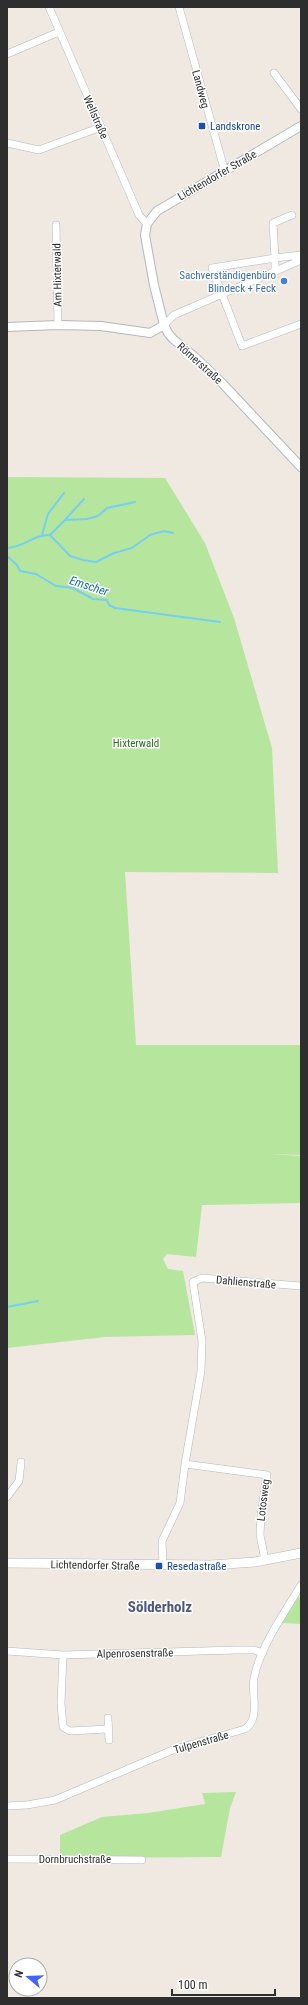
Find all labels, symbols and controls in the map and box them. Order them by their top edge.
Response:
street label: Landweg [189,69,212,110]
street label: Wellstraße [80,94,111,141]
place label: Landskrone [210,120,261,133]
marker: Landskrone [197,121,207,131]
street label: Lichtendorfer Straße [175,148,259,203]
street label: Am Hixterwald [50,243,65,307]
place label: Sachverständigenbüro Blindeck + Feck [179,269,276,295]
marker: Sachverständigenbüro Blindeck + Feck [279,276,289,286]
street label: Römerstraße [175,340,225,387]
water label: Emscher [68,573,111,599]
park label: Hixterwald [113,737,159,750]
street label: Dahlienstraße [216,1273,276,1292]
street label: Lotosweg [254,1478,273,1522]
street label: Lichtendorfer Straße [50,1558,140,1573]
place label: Resedastraße [167,1560,226,1573]
marker: Resedastraße [154,1561,164,1571]
district label: Sölderholz [128,1598,192,1616]
street label: Alpenrosenstraße [97,1646,173,1661]
street label: Tulpenstraße [172,1728,230,1757]
street label: Dornbruchstraße [39,1853,111,1866]
north arrow [8,1957,48,1997]
text: N [12,1968,26,1979]
scale bar [172,1971,275,1997]
text: 100 m [178,1978,208,1992]

